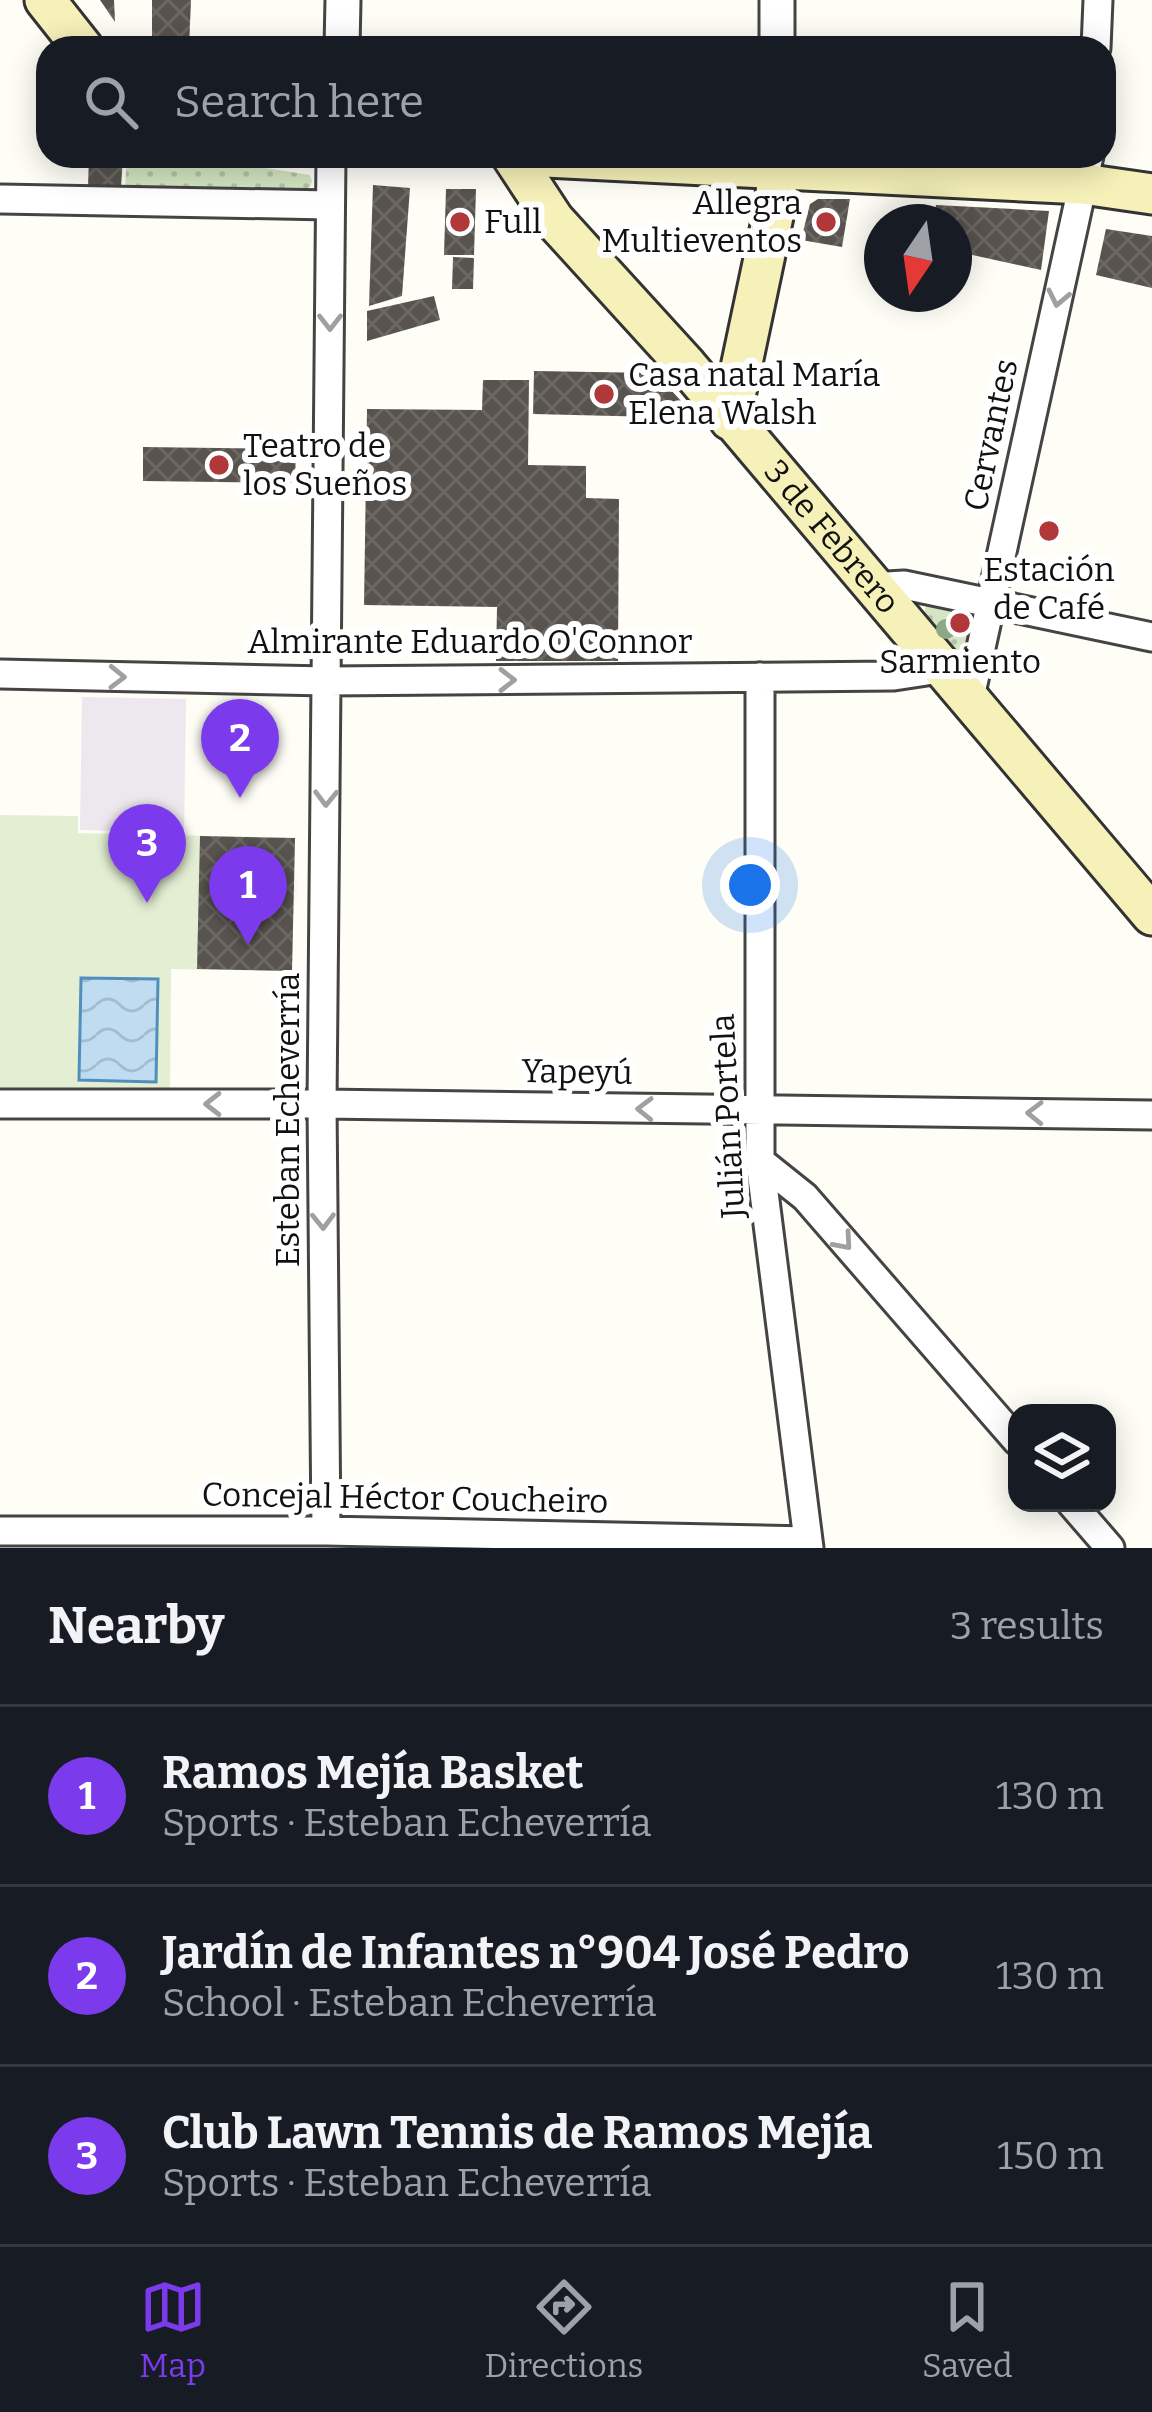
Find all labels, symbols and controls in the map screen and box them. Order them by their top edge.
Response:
search box [36,36,1116,168]
icon: search [78,69,144,135]
text: Search here [174,75,424,129]
place label: Allegra Multieventos [601,183,802,261]
place label: Full [484,202,542,242]
north arrow [864,204,972,312]
marker: Full [447,209,473,235]
marker: Allegra Multieventos [813,209,839,235]
one-way arrow [1046,288,1071,308]
one-way arrow [317,313,343,332]
place label: Casa natal María Elena Walsh [628,355,880,433]
street label: Cervantes [955,355,1027,515]
marker: Casa natal María Elena Walsh [591,381,617,407]
place label: Teatro de los Sueños [243,426,407,504]
marker: Teatro de los Sueños [206,452,232,478]
street label: 3 de Febrero [756,452,908,622]
marker: Estación de Café [1036,518,1062,544]
place label: Estación de Café [983,550,1115,628]
marker: Sarmiento [947,610,973,636]
street label: Almirante Eduardo O'Connor [248,622,693,662]
place label: Sarmiento [879,642,1041,682]
one-way arrow [108,663,127,689]
one-way arrow [498,667,517,693]
pin: 2 [201,699,279,798]
one-way arrow [313,789,339,808]
pin: 3 [108,804,186,903]
pin: 1 [209,846,287,945]
your location [720,855,780,915]
street label: Esteban Echeverría [268,973,308,1267]
street label: Julián Portela [703,1013,753,1220]
street label: Yapeyú [521,1051,633,1093]
one-way arrow [203,1091,221,1117]
one-way arrow [635,1096,654,1122]
one-way arrow [1025,1101,1044,1127]
one-way arrow [310,1213,336,1231]
one-way arrow [830,1228,851,1250]
map controls [1008,1404,1116,1512]
button: layers [1008,1404,1116,1512]
street label: Concejal Héctor Coucheiro [201,1474,609,1522]
text: Nearby [48,1595,224,1657]
text: 3 results [950,1603,1104,1649]
text: Ramos Mejía Basket [162,1746,584,1800]
text: 1 [79,1773,95,1819]
text: 130 m [996,1773,1104,1819]
text: Sports · Esteban Echeverría [162,1800,652,1846]
text: Jardín de Infantes n°904 José Pedro [162,1926,909,1980]
text: 2 [76,1953,98,1999]
text: 130 m [996,1953,1104,1999]
text: School · Esteban Echeverría [162,1980,657,2026]
text: Club Lawn Tennis de Ramos Mejía [162,2106,873,2160]
text: 3 [76,2133,98,2179]
text: 150 m [997,2133,1104,2179]
text: Sports · Esteban Echeverría [162,2160,652,2206]
tab: Map [139,2274,206,2386]
tab: Directions [485,2274,643,2386]
tab: Saved [922,2274,1013,2386]

